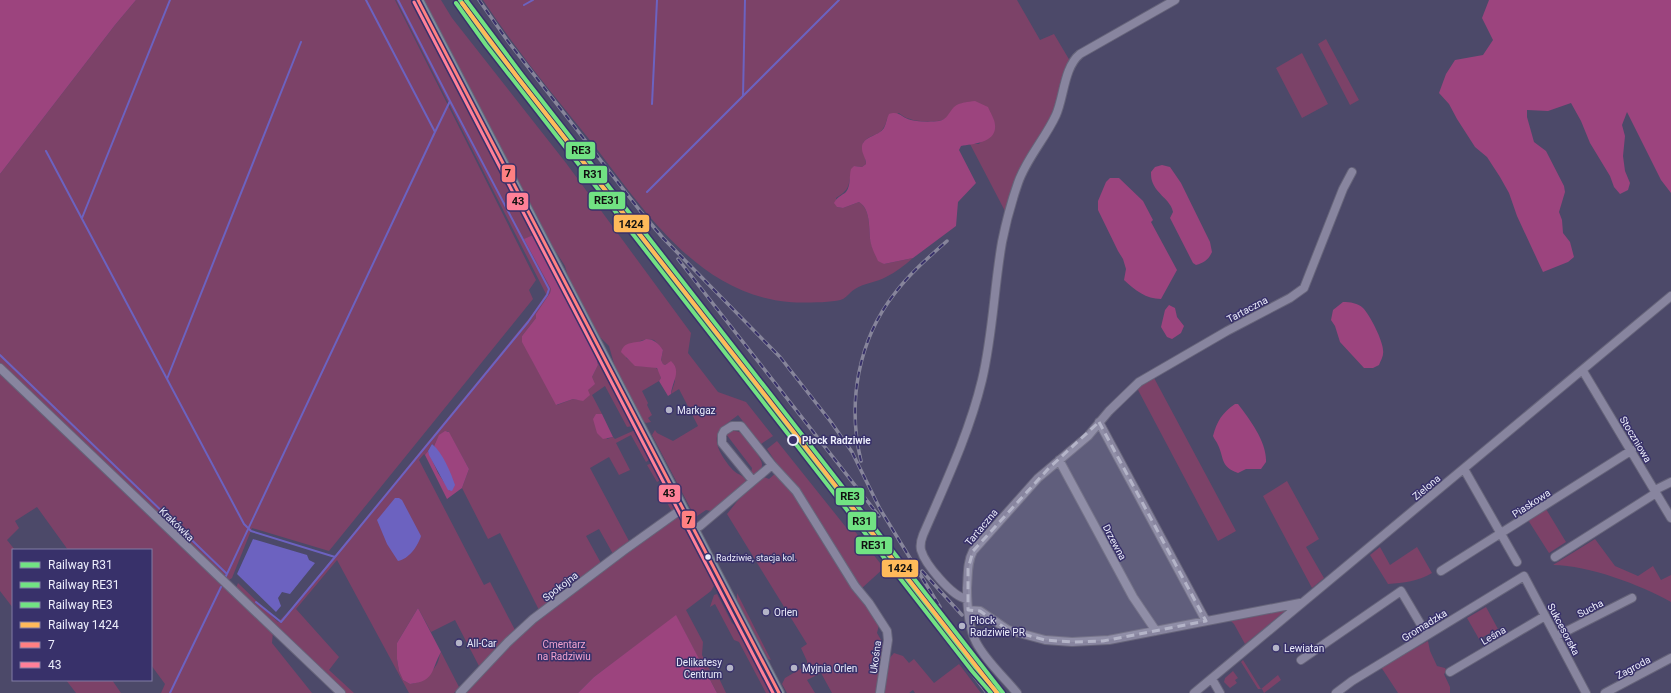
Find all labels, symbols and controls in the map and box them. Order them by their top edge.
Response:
line badge: RE3 [565,141,596,160]
text: RE3 [571,144,591,157]
line badge: 7 [501,164,516,183]
line badge: R31 [578,165,608,184]
text: 7 [505,167,511,180]
text: R31 [583,168,603,181]
line badge: RE31 [588,191,626,210]
line badge: 43 [506,192,529,211]
text: RE31 [594,194,620,207]
text: 43 [512,195,524,208]
line badge: 1424 [613,214,650,233]
text: 1424 [618,218,644,231]
street label: Tartaczna [1225,294,1269,325]
marker: Markgaz [664,405,674,415]
place label: Markgaz [677,405,716,416]
street label: Stoczniowa [1618,414,1654,464]
marker: Płock Radziwie [787,434,799,446]
place label: Płock Radziwie [802,435,871,446]
street label: Zielona [1410,473,1442,502]
line badge: 43 [658,484,681,503]
text: 43 [663,487,675,500]
line badge: RE3 [835,487,865,506]
street label: Piaskowa [1510,487,1552,520]
text: RE3 [840,490,860,503]
street label: Krakówka [157,505,196,543]
street label: Tartaczna [963,507,1000,548]
line badge: 7 [681,510,696,529]
line badge: R31 [847,511,877,531]
text: 7 [686,514,692,527]
text: R31 [852,515,872,528]
street label: Drzewna [1101,523,1128,562]
line badge: RE31 [855,536,893,555]
text: RE31 [861,539,887,552]
legend [12,549,152,681]
marker: Radziwie, stacja kol. [703,552,713,562]
place label: Radziwie, stacja kol. [716,553,797,563]
text: Railway R31 [48,558,113,572]
line badge: 1424 [881,559,919,578]
text: 1424 [887,562,913,575]
street label: Spokojna [540,570,580,603]
text: Railway RE31 [48,578,120,592]
street label: Sucha [1575,597,1605,620]
text: Railway RE3 [48,598,113,612]
street label: Sukcesorska [1545,602,1582,657]
marker: Orlen [761,607,771,617]
place label: Orlen [774,607,798,618]
street label: Gromadzka [1400,607,1449,644]
place label: Płock Radziwie PR [970,615,1025,638]
text: Railway 1424 [48,618,119,632]
marker: Płock Radziwie PR [957,621,967,631]
street label: Leśna [1479,624,1508,647]
text: 7 [48,638,55,652]
marker: All-Car [454,638,464,648]
place label: All-Car [467,638,497,649]
park label: Cmentarz na Radziwiu [537,639,591,662]
street label: Ukośna [868,640,883,674]
marker: Lewiatan [1271,643,1281,653]
place label: Lewiatan [1284,643,1324,654]
street label: Zagroda [1614,654,1652,681]
place label: Delikatesy Centrum [676,657,722,680]
text: 43 [48,658,62,672]
marker: Delikatesy Centrum [725,663,735,673]
marker: Myjnia Orlen [789,663,799,673]
place label: Myjnia Orlen [802,663,857,674]

